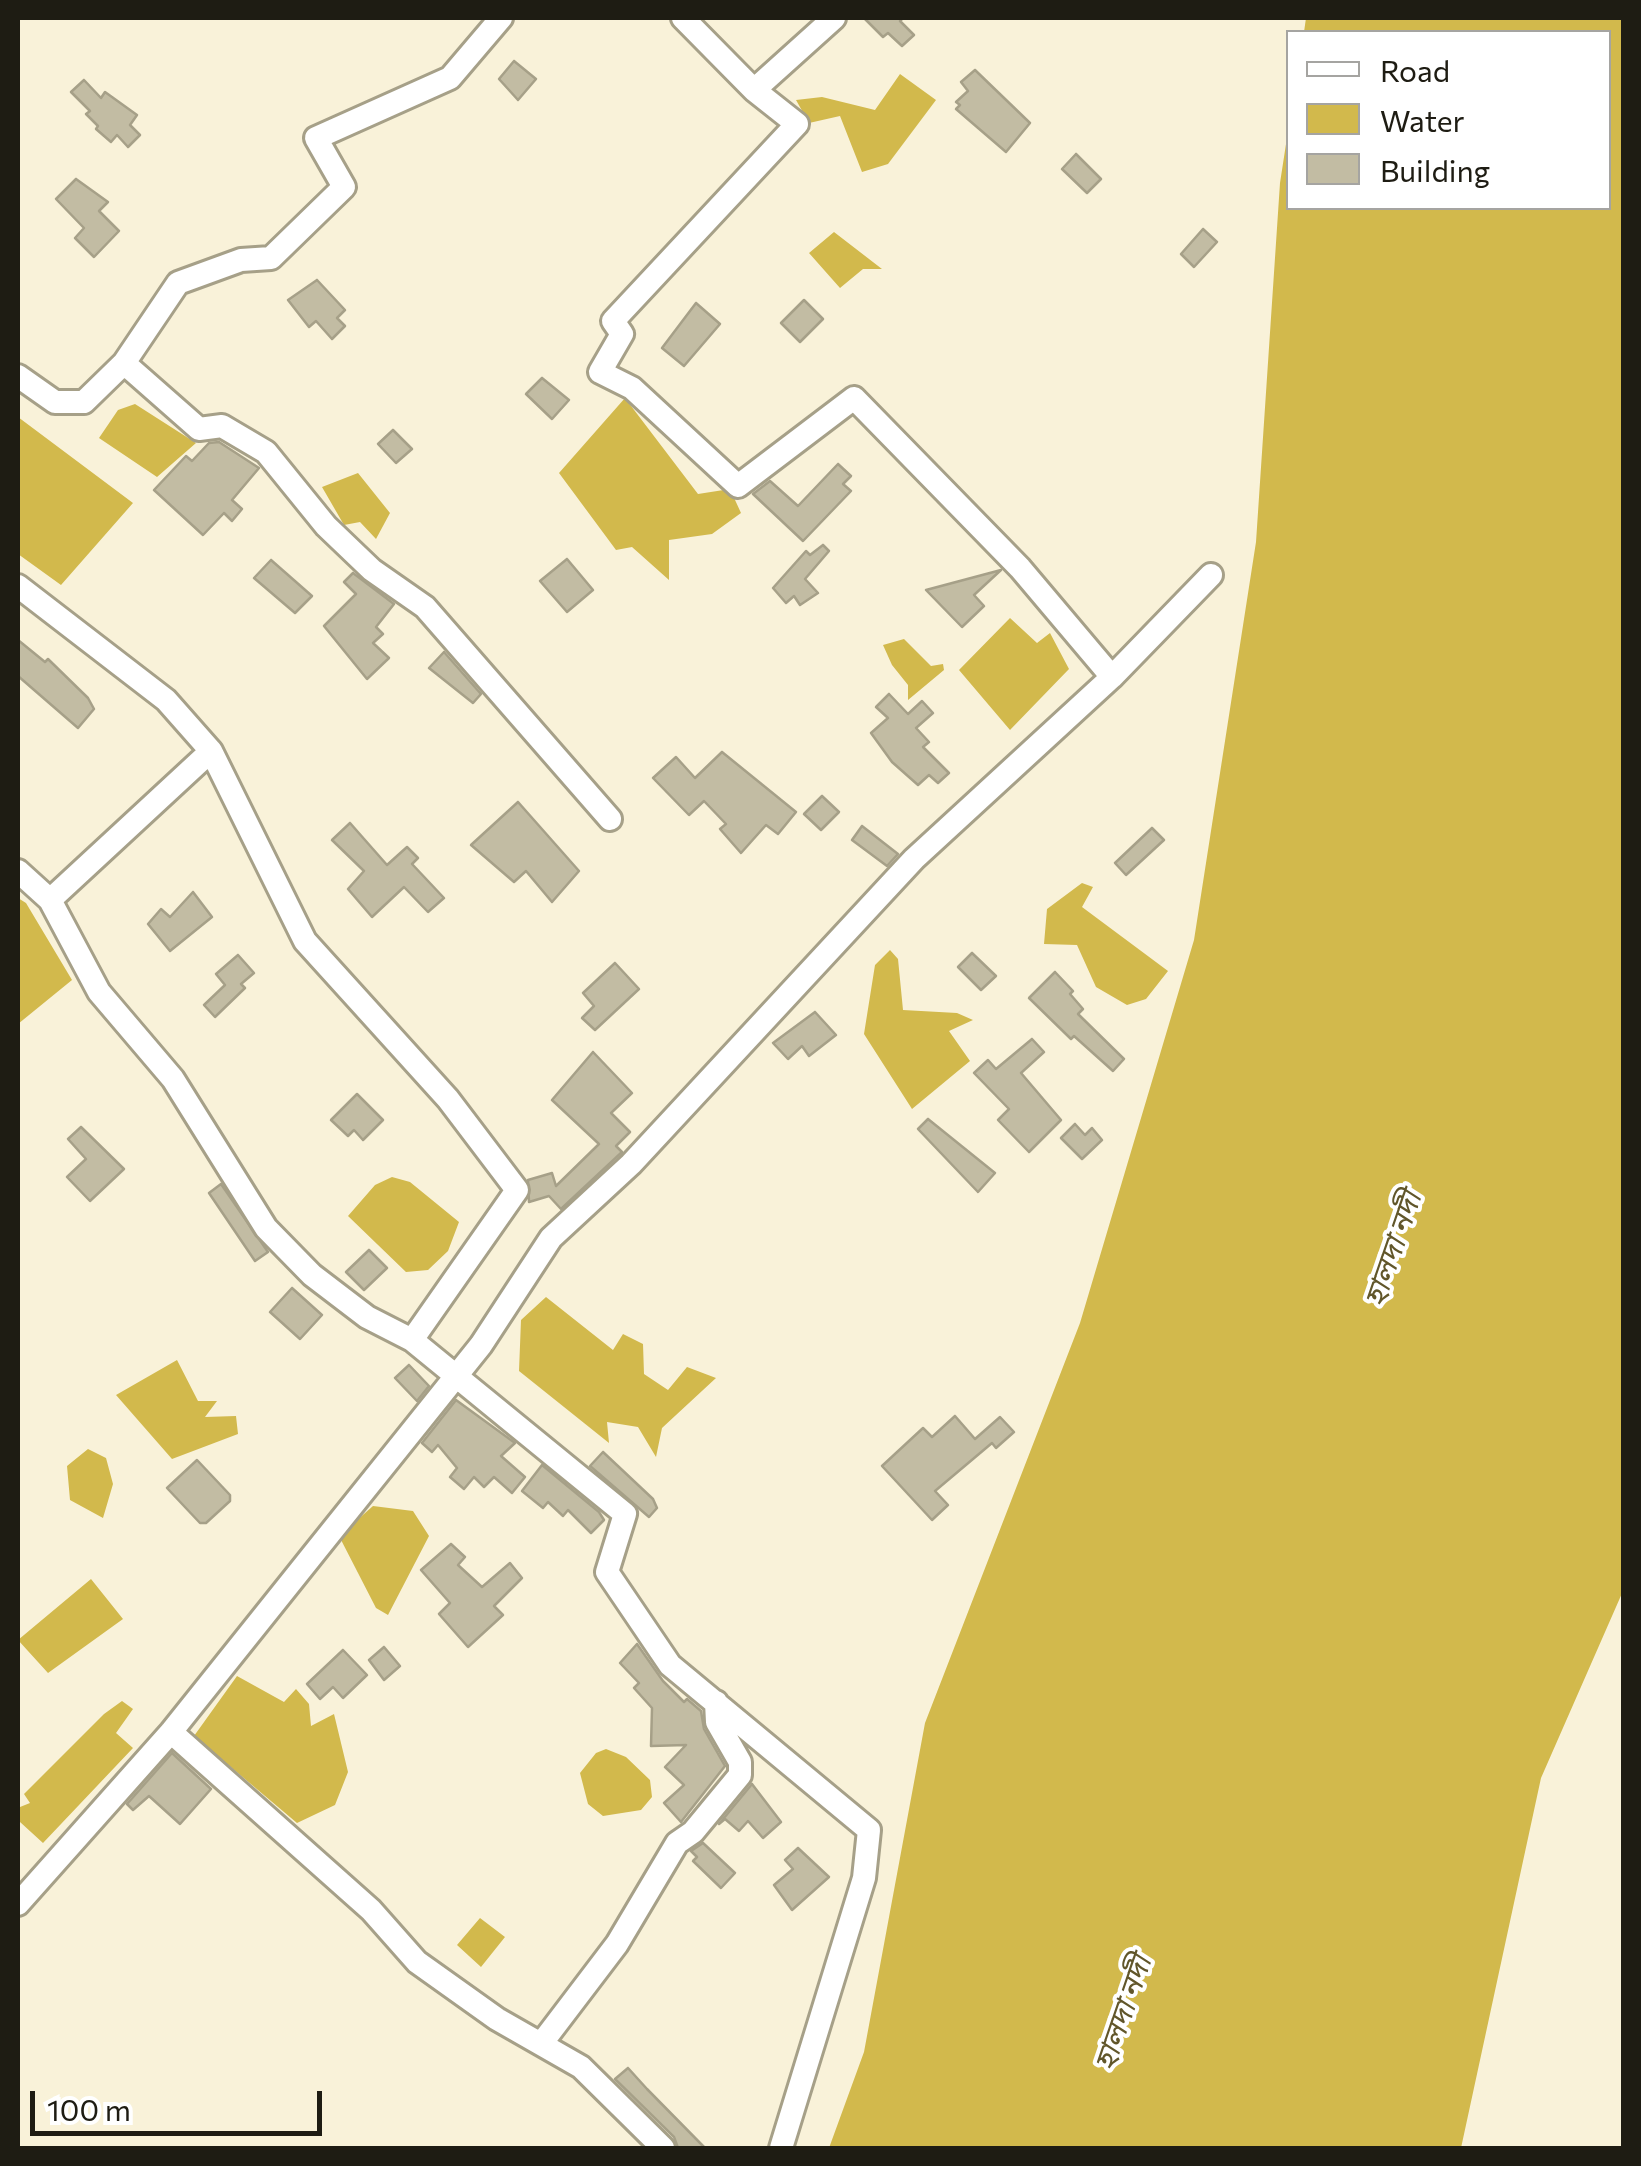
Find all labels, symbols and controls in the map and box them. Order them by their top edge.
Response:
legend [1286,30,1611,210]
text: Road [1380,51,1450,88]
text: Water [1380,101,1465,138]
text: Building [1380,151,1490,188]
water label: হালদা নদী [1357,1187,1429,1311]
water label: হালদা নদী [1087,1951,1159,2075]
scale bar [35,2071,328,2133]
text: 100 m [47,2090,131,2127]

